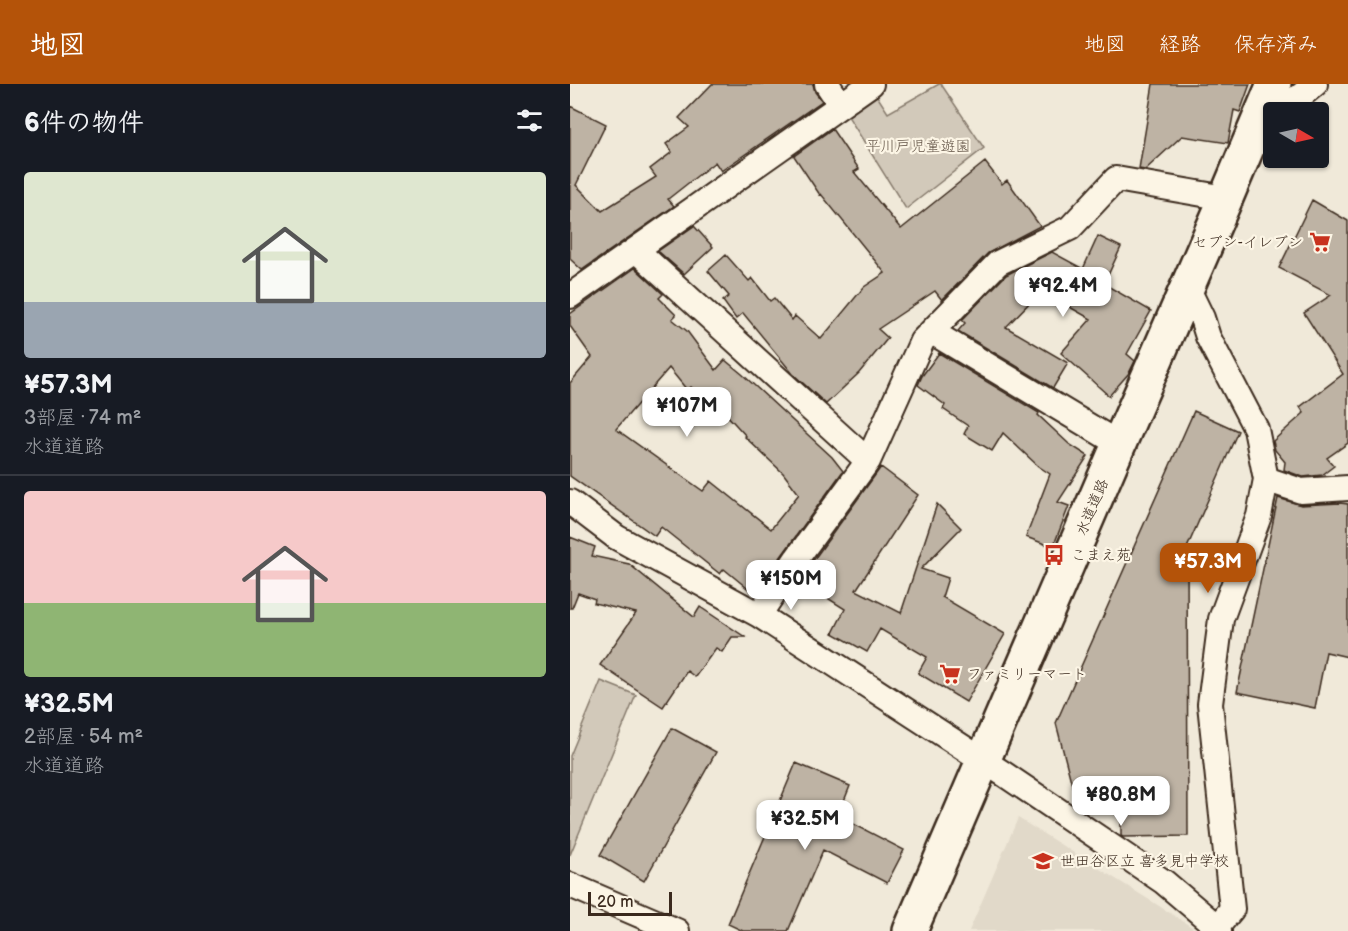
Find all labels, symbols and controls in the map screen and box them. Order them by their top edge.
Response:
text: 地図 [30,29,86,62]
text: 地図 [1084,32,1126,57]
text: 経路 [1159,32,1201,57]
text: 保存済み [1234,32,1318,57]
north arrow [1263,102,1329,168]
map controls [1263,102,1329,168]
icon: filters [513,104,546,137]
text: 6件の物件 [24,108,144,139]
park label: 平川戸児童遊園 [865,137,971,156]
icon: home [231,211,339,319]
supermarket icon: セブン-イレブン [1308,230,1332,254]
place label: セブン-イレブン [1193,233,1303,252]
pin: ¥92.4M [1014,267,1112,318]
text: ¥92.4M [1028,274,1098,298]
text: ¥57.3M [24,370,113,401]
pin: ¥107M [645,387,729,438]
text: ¥107M [656,394,718,418]
text: 3部屋 · 74 m² [24,406,141,430]
text: 水道道路 [24,435,104,459]
street label: 水道道路 [1072,476,1113,539]
icon: home [231,530,339,638]
bus stop icon: こまえ苑 [1042,543,1066,567]
pin: ¥57.3M [1159,543,1257,594]
place label: こまえ苑 [1071,546,1131,565]
text: ¥57.3M [1174,550,1242,574]
pin: ¥150M [749,560,833,611]
text: ¥150M [760,567,822,591]
supermarket icon: ファミリーマート [938,662,962,686]
place label: ファミリーマート [967,665,1087,684]
text: ¥32.5M [24,689,114,720]
text: 2部屋 · 54 m² [24,725,143,749]
text: 水道道路 [24,754,104,778]
pin: ¥80.8M [1072,776,1170,827]
text: ¥80.8M [1086,783,1156,807]
pin: ¥32.5M [756,800,854,851]
text: ¥32.5M [770,807,840,831]
school or university icon: 世田谷区立 喜多見中学校 [1031,849,1055,873]
place label: 世田谷区立 喜多見中学校 [1060,852,1229,871]
scale bar [588,889,672,916]
text: 20 m [597,893,633,912]

